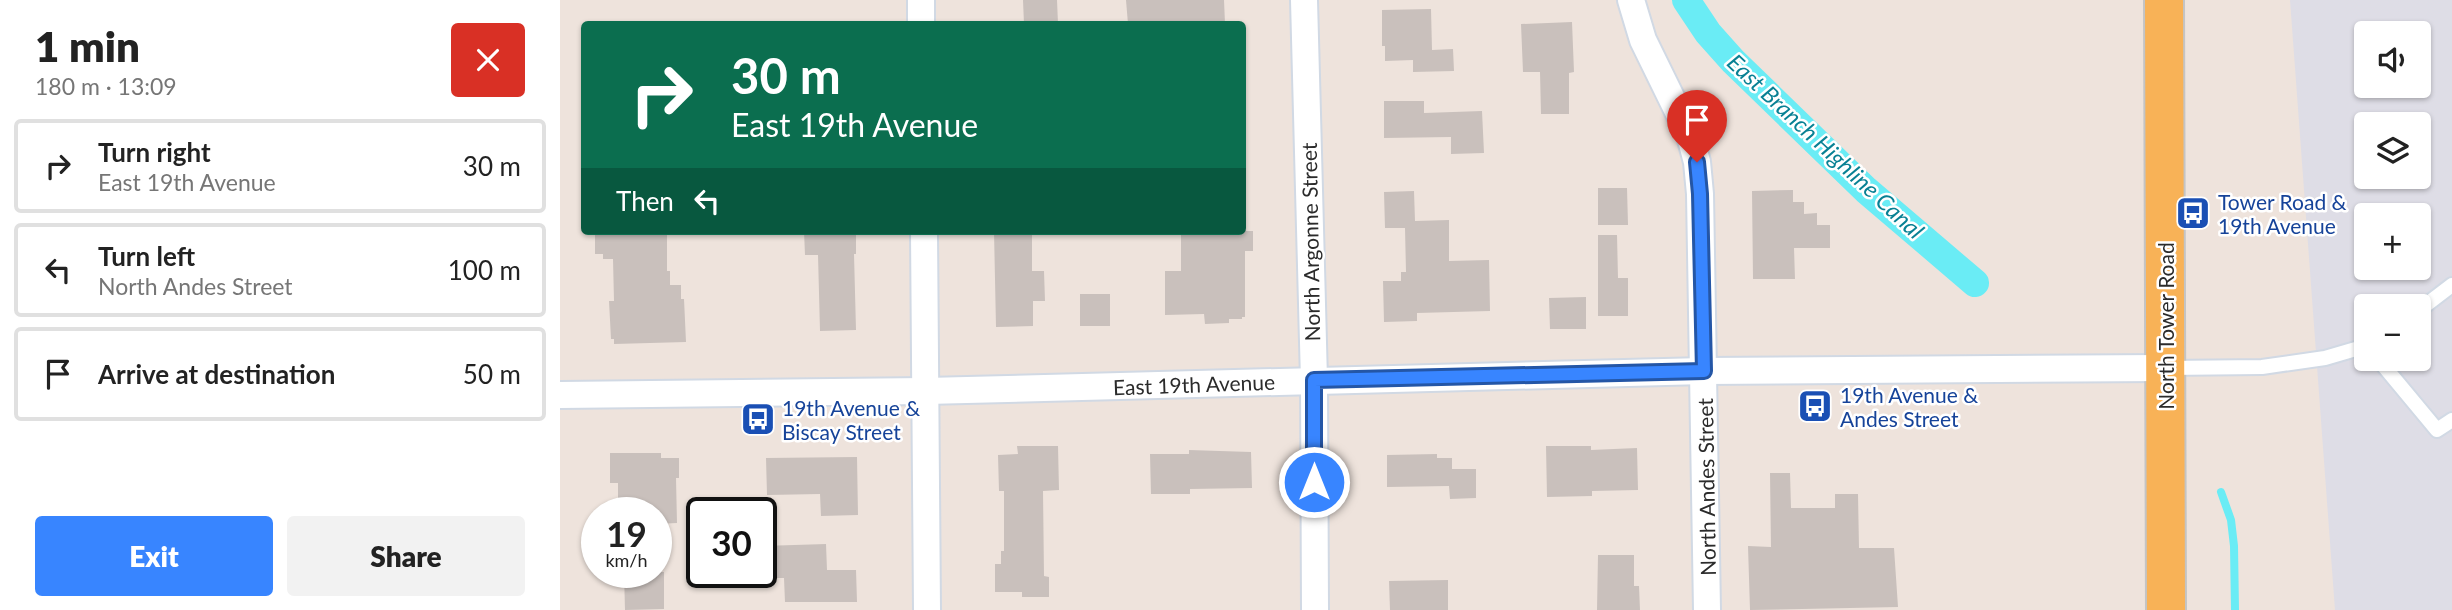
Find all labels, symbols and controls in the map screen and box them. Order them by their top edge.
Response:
text: 1 min [35,21,140,71]
map controls [2354,21,2431,371]
button: sound [2354,21,2431,98]
button: close [451,23,525,97]
text: 30 m [731,46,841,104]
water label: East Branch Highline Canal [1722,48,1930,244]
icon: right [616,49,707,140]
text: 180 m · 13:09 [35,72,177,100]
pin [1667,90,1727,162]
icon: arrive [1678,101,1716,139]
text: East 19th Avenue [731,105,978,144]
button: layers [2354,112,2431,189]
text: Turn right [98,136,211,168]
street label: North Argonne Street [1296,142,1324,342]
icon: right [39,147,77,185]
text: 30 m [463,150,521,182]
text: East 19th Avenue [98,168,276,196]
icon: left [688,182,726,220]
text: Then [616,185,674,217]
place label: Tower Road & 19th Avenue [2218,189,2347,238]
bus stop icon: Tower Road & 19th Avenue [2174,194,2212,232]
button: + [2354,203,2431,280]
text: Turn left [98,240,195,272]
street label: North Tower Road [2153,242,2178,410]
icon: left [39,251,77,289]
text: 100 m [448,254,521,286]
text: North Andes Street [98,272,293,300]
button: − [2354,294,2431,371]
icon: arrive [39,355,77,393]
text: Arrive at destination [98,358,335,390]
text: 50 m [463,358,521,390]
street label: East 19th Avenue [1112,369,1276,399]
place label: 19th Avenue & Andes Street [1840,382,1978,431]
bus stop icon: 19th Avenue & Andes Street [1796,387,1834,425]
place label: 19th Avenue & Biscay Street [782,395,920,444]
street label: North Andes Street [1692,397,1720,576]
bus stop icon: 19th Avenue & Biscay Street [739,400,777,438]
position arrow [1277,445,1351,519]
speed limit sign: 30 [686,497,777,588]
text: 19 [606,512,647,554]
button: Exit [35,516,273,596]
button: Share [287,516,525,596]
text: km/h [605,549,648,571]

